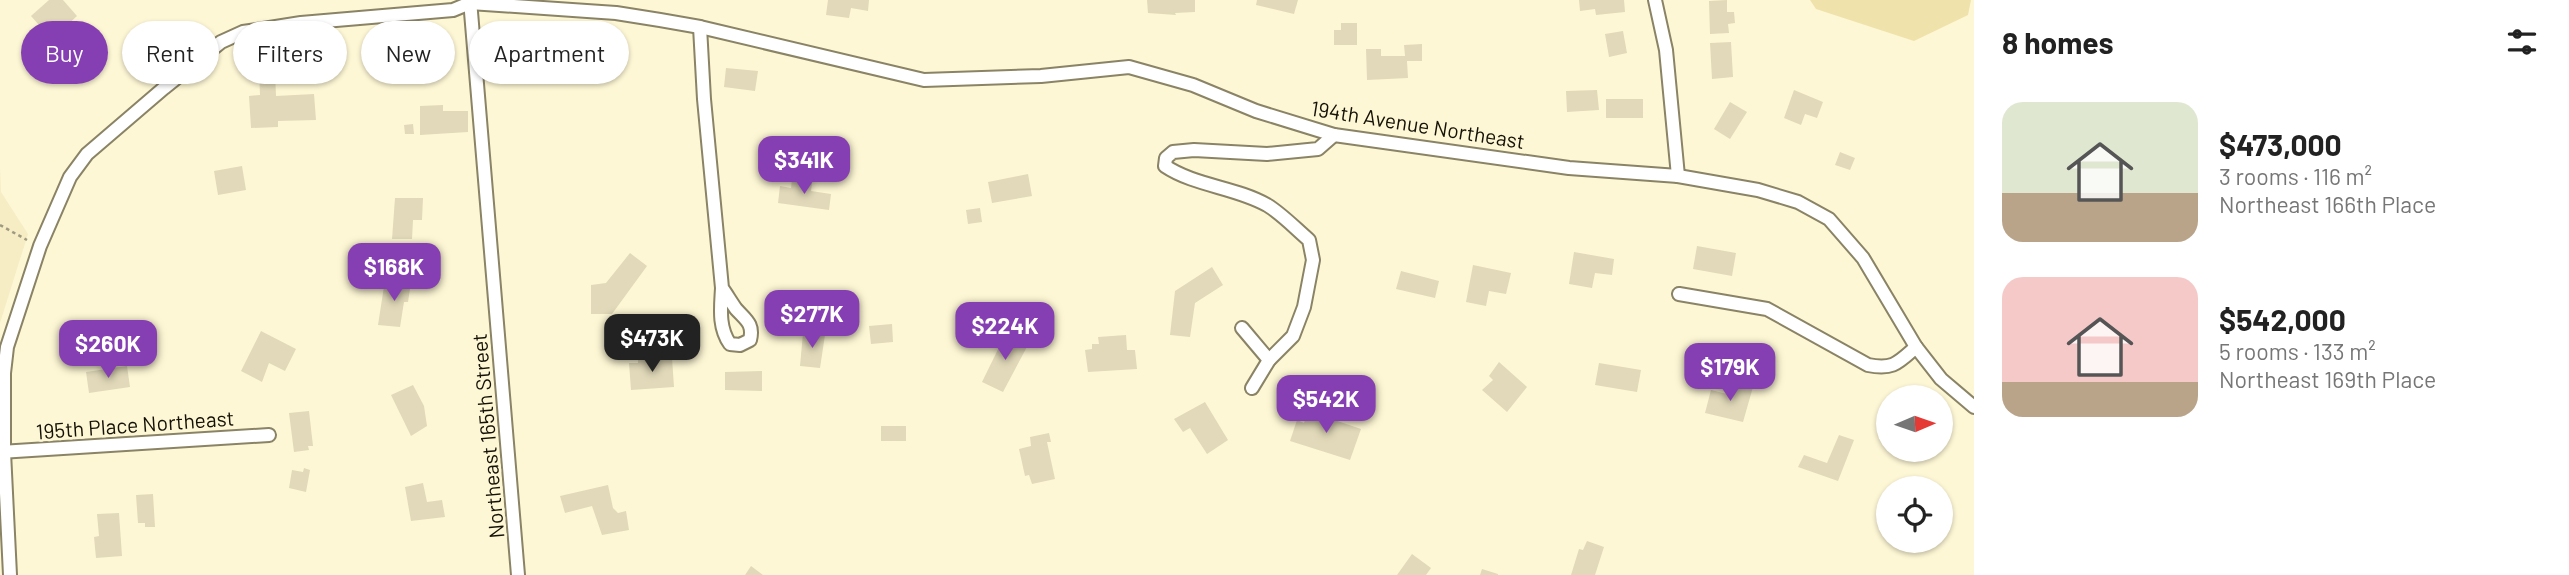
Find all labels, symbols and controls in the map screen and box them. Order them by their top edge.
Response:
chip: Buy [21,21,108,84]
chip: Rent [122,21,219,84]
chip: Filters [233,21,347,84]
chip: New [361,21,455,84]
chip: Apartment [469,21,629,84]
icon: filters [2503,23,2541,61]
text: 8 homes [2002,24,2113,60]
street label: 194th Avenue Northeast [1309,95,1527,153]
text: $473,000 [2219,126,2342,162]
icon: home [2058,130,2142,214]
pin: $341K [755,136,853,196]
text: $341K [774,145,834,173]
text: 3 rooms · 116 m² [2219,162,2372,190]
text: Northeast 166th Place [2219,190,2436,218]
pin: $168K [345,244,443,303]
text: $168K [364,252,424,280]
pin: $277K [763,290,861,350]
text: $277K [780,299,844,327]
text: $542,000 [2219,301,2346,337]
pin: $224K [956,302,1054,362]
icon: home [2058,305,2142,389]
text: $224K [971,311,1039,339]
pin: $473K [603,314,701,374]
pin: $260K [59,320,157,380]
text: $473K [620,323,684,351]
text: $260K [75,329,141,357]
street label: Northeast 165th Street [466,333,508,539]
text: 5 rooms · 133 m² [2219,337,2376,365]
pin: $179K [1681,344,1779,403]
text: $179K [1700,352,1760,380]
text: Northeast 169th Place [2219,365,2436,393]
pin: $542K [1277,376,1375,435]
text: $542K [1293,384,1359,412]
north arrow [1876,385,1953,462]
map controls [1876,385,1953,553]
street label: 195th Place Northeast [35,405,235,443]
button: locate [1876,476,1953,553]

